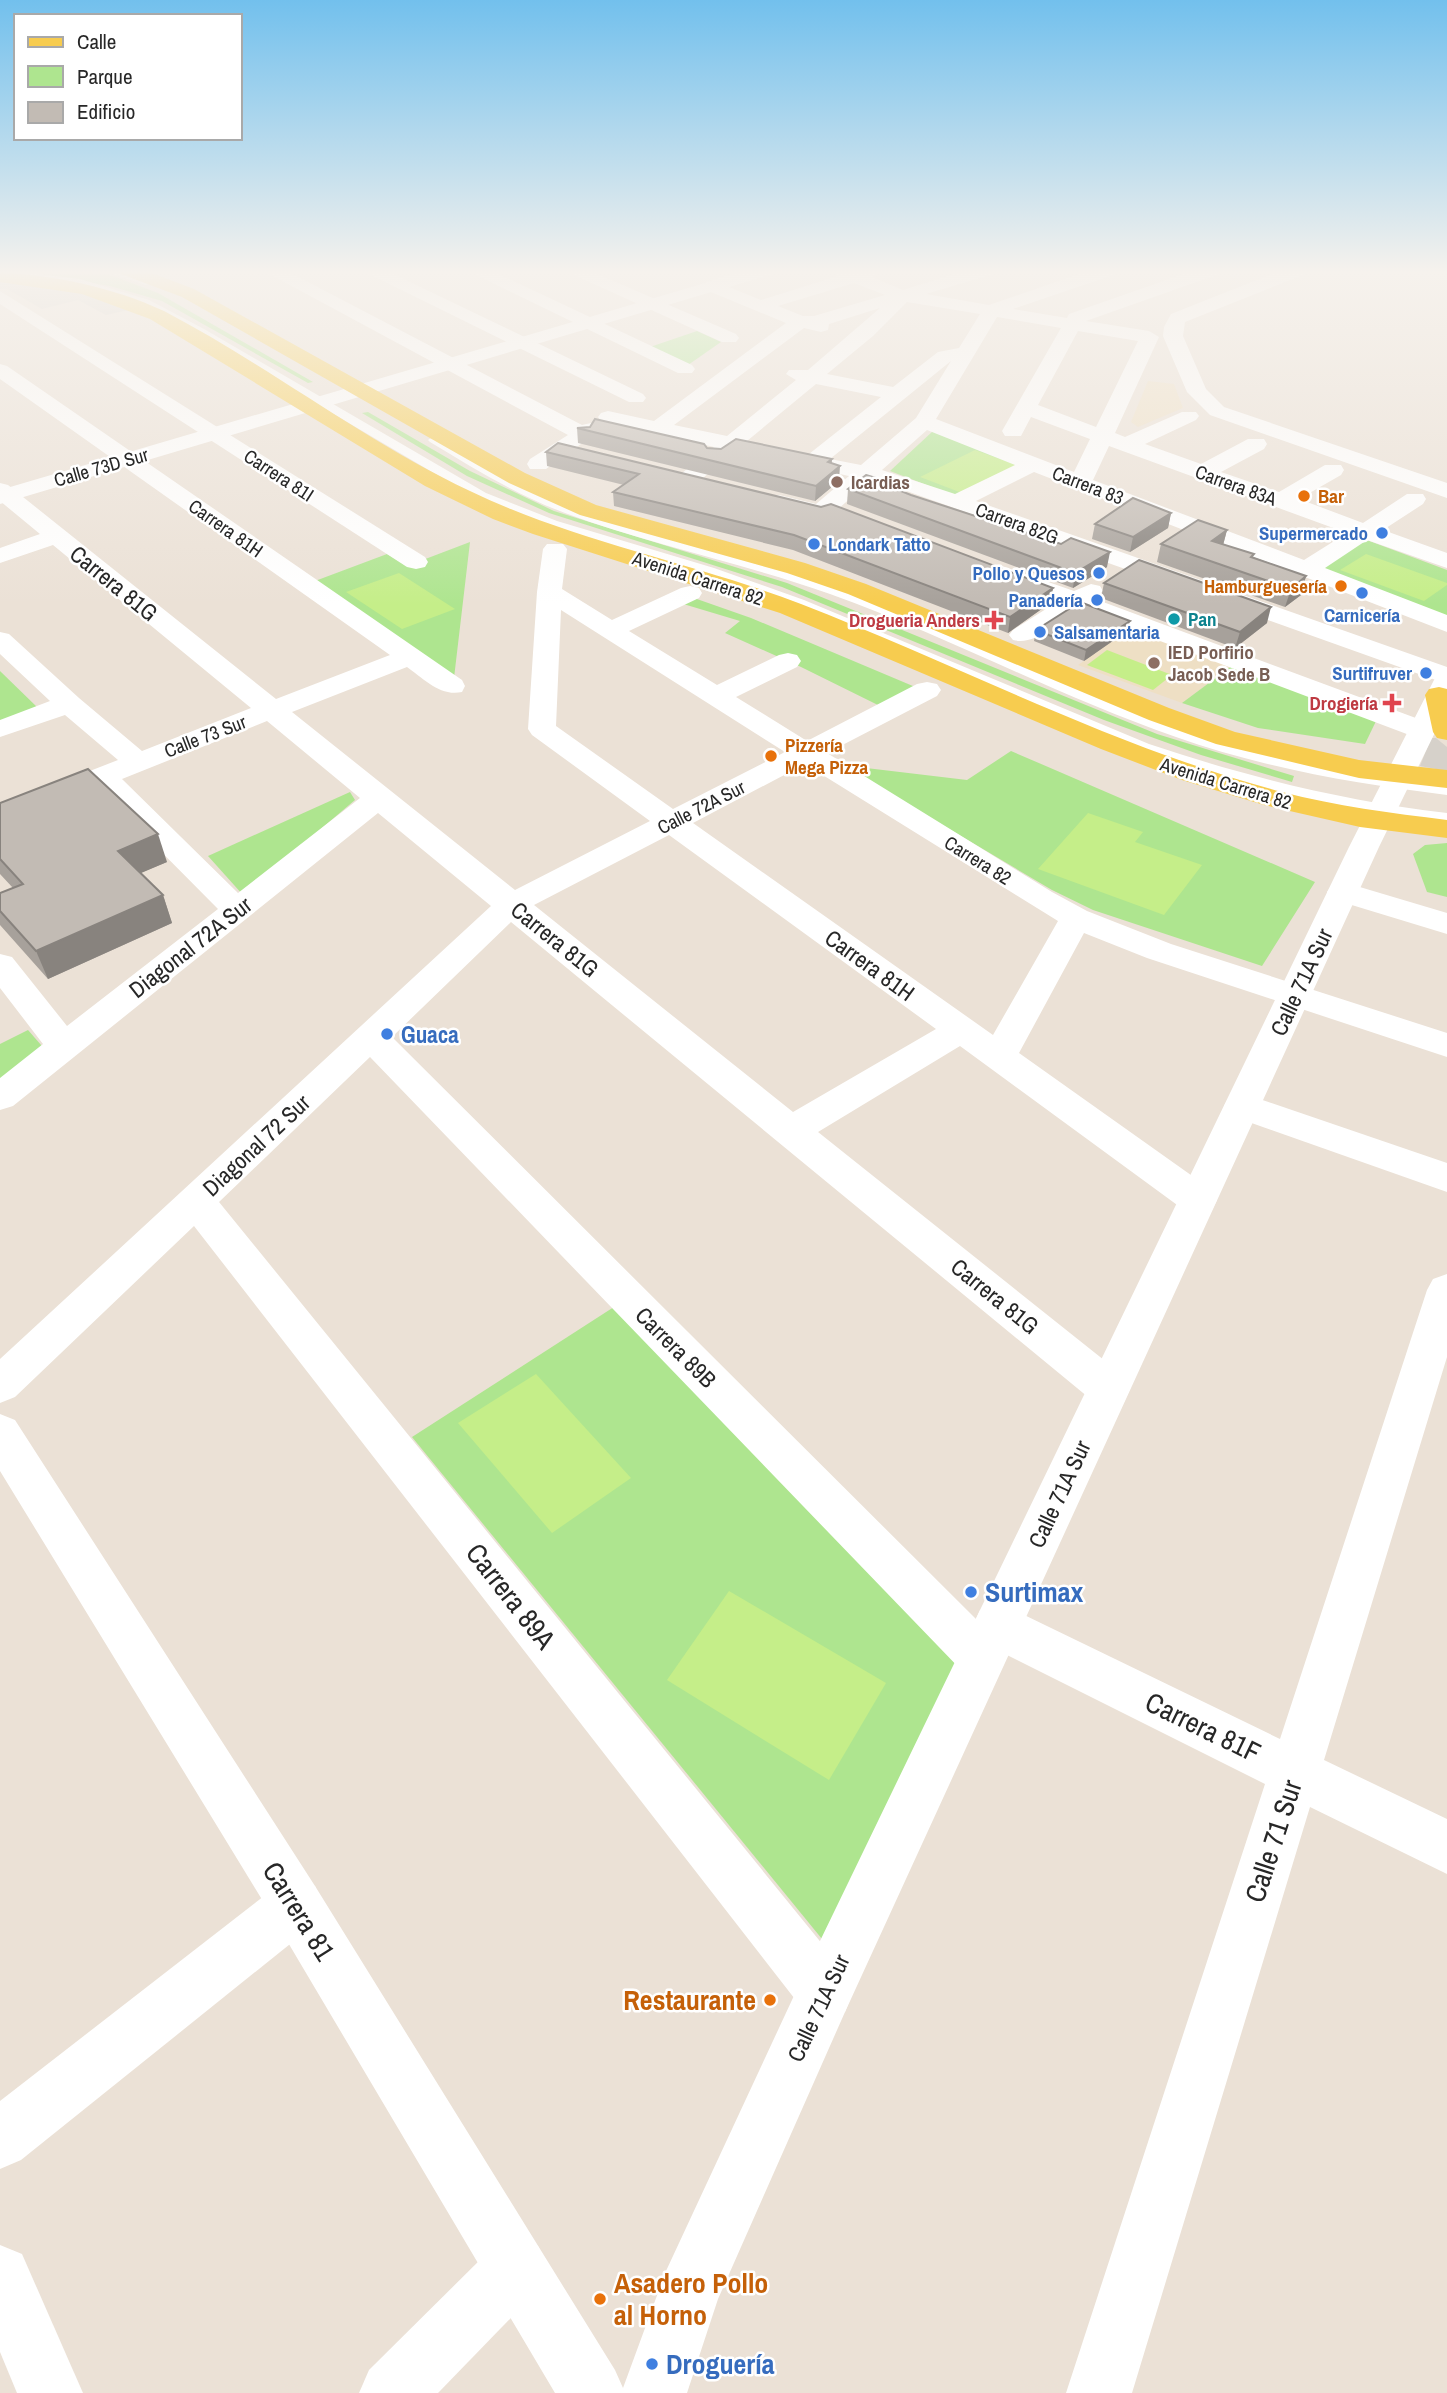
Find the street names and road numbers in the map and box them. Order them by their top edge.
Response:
street label: Calle 73D Sur [51,441,152,493]
street label: Carrera 81I [239,443,319,507]
street label: Carrera 83A [1192,458,1281,512]
street label: Carrera 83 [1049,460,1127,510]
street label: Carrera 81H [183,493,269,563]
street label: Carrera 82G [972,496,1062,550]
street label: Carrera 81G [64,538,164,628]
street label: Avenida Carrera 82 [629,544,767,611]
street label: Calle 73 Sur [160,708,250,763]
street label: Avenida Carrera 82 [1156,750,1295,815]
street label: Calle 72A Sur [653,773,750,840]
street label: Carrera 82 [940,829,1016,891]
street label: Diagonal 72A Sur [122,889,258,1005]
street label: Carrera 81G [505,894,605,984]
street label: Carrera 81H [819,922,921,1008]
street label: Calle 71A Sur [1263,923,1340,1041]
street label: Diagonal 72 Sur [196,1087,317,1203]
street label: Carrera 81G [945,1251,1045,1341]
street label: Carrera 89B [629,1300,723,1394]
street label: Calle 71A Sur [1021,1435,1098,1553]
street label: Carrera 89A [458,1535,565,1658]
street label: Carrera 81F [1139,1683,1267,1771]
street label: Calle 71 Sur [1235,1775,1311,1907]
street label: Carrera 81 [254,1854,344,1968]
street label: Calle 71A Sur [780,1949,857,2067]

